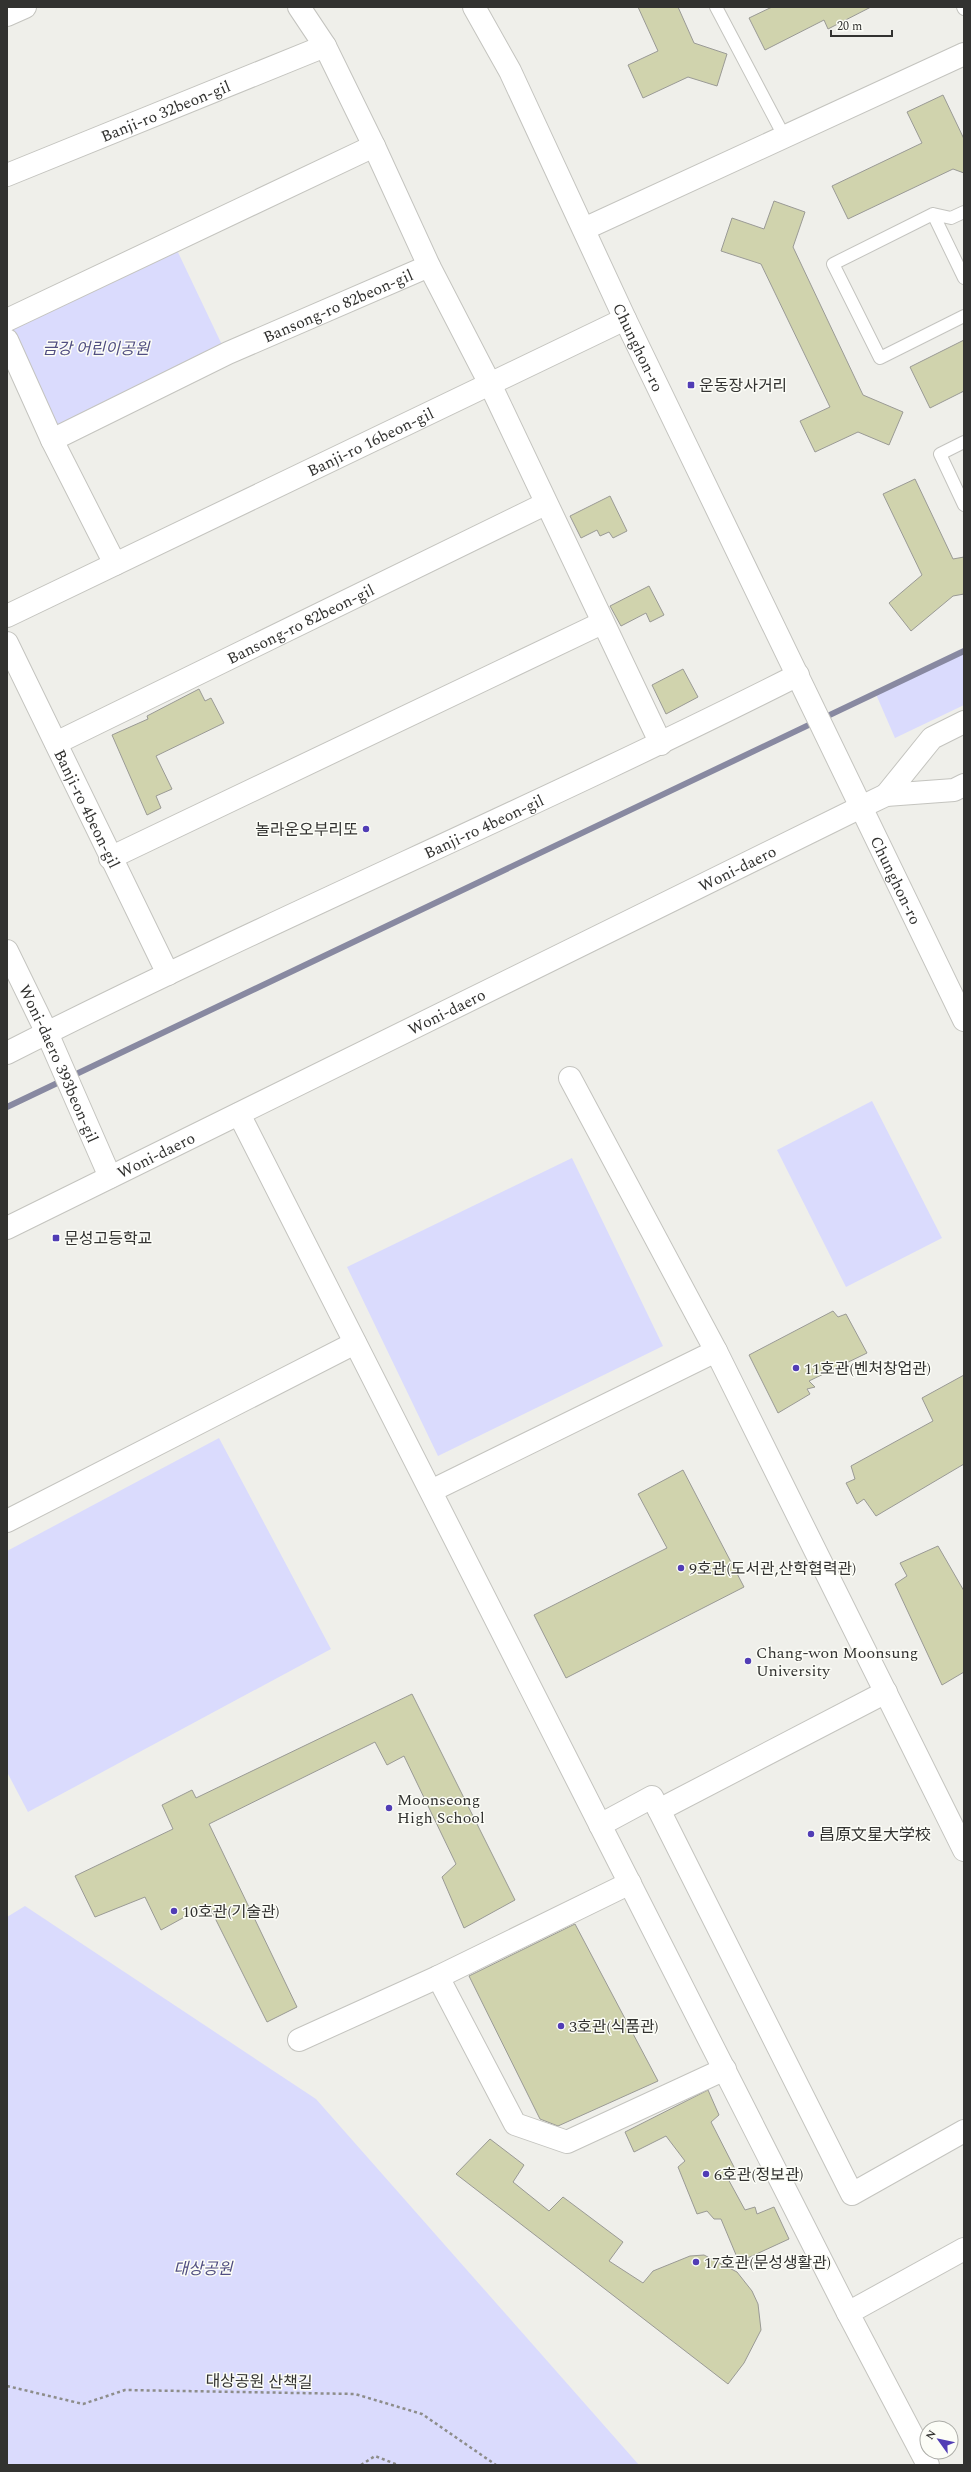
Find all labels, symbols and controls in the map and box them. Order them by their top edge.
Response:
scale bar [831,12,892,38]
text: 20 m [837,17,862,36]
street label: Banji-ro 32beon-gil [97,75,234,149]
street label: Bansong-ro 82beon-gil [259,263,417,349]
street label: Chunghon-ro [606,299,669,396]
park label: 금강 어린이공원 [43,337,151,361]
place label: 운동장사거리 [699,374,787,398]
marker: 운동장사거리 [686,380,696,390]
street label: Banji-ro 16beon-gil [303,402,438,483]
street label: Bansong-ro 82beon-gil [223,578,379,671]
street label: Banji-ro 4beon-gil [47,745,126,873]
street label: Banji-ro 4beon-gil [420,789,548,865]
place label: 놀라운오부리또 [255,818,358,842]
marker: 놀라운오부리또 [361,824,371,834]
street label: Chunghon-ro [864,832,927,929]
street label: Woni-daero [695,840,781,898]
street label: Woni-daero 393beon-gil [12,981,105,1147]
street label: Woni-daero [404,983,490,1042]
street label: Woni-daero [113,1126,199,1185]
place label: 문성고등학교 [64,1227,152,1251]
marker: 문성고등학교 [51,1233,61,1243]
place label: 11호관(벤처창업관) [804,1357,931,1381]
marker: 11호관(벤처창업관) [791,1363,801,1373]
place label: 9호관(도서관,산학협력관) [689,1557,856,1581]
marker: 9호관(도서관,산학협력관) [676,1563,686,1573]
place label: Chang-won Moonsung University [756,1641,918,1683]
marker: Chang-won Moonsung University [743,1656,753,1666]
place label: Moonseong High School [397,1788,485,1830]
marker: Moonseong High School [384,1803,394,1813]
place label: 昌原文星大学校 [819,1823,931,1847]
marker: 昌原文星大学校 [806,1829,816,1839]
place label: 10호관(기술관) [182,1900,280,1924]
marker: 10호관(기술관) [169,1906,179,1916]
place label: 3호관(식품관) [569,2015,659,2039]
marker: 3호관(식품관) [556,2021,566,2031]
place label: 6호관(정보관) [714,2163,804,2187]
marker: 6호관(정보관) [701,2169,711,2179]
place label: 17호관(문성생활관) [704,2251,831,2275]
park label: 대상공원 [174,2257,234,2281]
marker: 17호관(문성생활관) [691,2257,701,2267]
street label: 대상공원 산책길 [205,2369,313,2395]
north arrow [919,2420,959,2460]
text: N [921,2426,941,2443]

